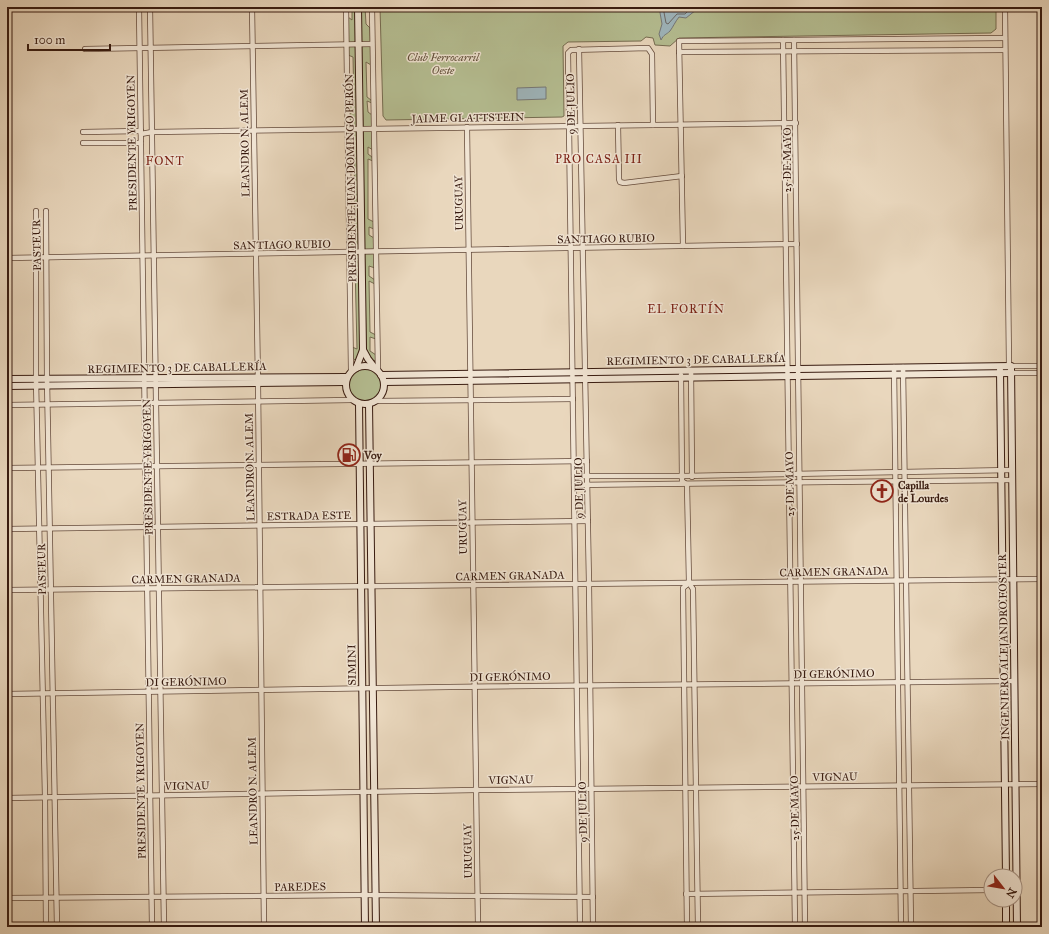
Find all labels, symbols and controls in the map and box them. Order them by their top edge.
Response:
scale bar [28,26,110,52]
text: 100 m [34,33,65,47]
park label: Club Ferrocarril Oeste [407,51,480,77]
street label: 9 DE JULIO [564,73,579,135]
street label: PRESIDENTE JUAN DOMINGO PERÓN [342,74,360,282]
street label: PRESIDENTE YRIGOYEN [124,75,140,211]
street label: LEANDRO N. ALEM [238,89,252,197]
street label: JAIME GLATTSTEIN [411,111,524,126]
street label: 25 DE MAYO [781,127,794,193]
district label: PRO CASA III [555,152,643,166]
district label: FONT [145,154,185,168]
street label: URUGUAY [452,174,466,231]
street label: PASTEUR [30,219,44,271]
street label: SANTIAGO RUBIO [557,232,655,246]
street label: SANTIAGO RUBIO [233,238,331,252]
district label: EL FORTÍN [647,300,725,316]
street label: REGIMIENTO 3 DE CABALLERÍA [606,351,786,368]
street label: REGIMIENTO 3 DE CABALLERÍA [87,359,267,376]
street label: PRESIDENTE YRIGOYEN [140,399,156,535]
street label: LEANDRO N. ALEM [243,413,257,521]
fuel station icon: Voy [336,442,362,468]
place label: Voy [363,449,382,463]
street label: 25 DE MAYO [783,451,797,517]
street label: 9 DE JULIO [572,457,587,519]
church icon: Capilla de Lourdes [869,478,895,504]
place label: Capilla de Lourdes [898,479,948,505]
street label: URUGUAY [456,498,470,555]
street label: ESTRADA ESTE [267,509,352,523]
street label: PASTEUR [35,543,49,595]
street label: INGENIERO ALEJANDRO FOSTER [996,553,1013,740]
street label: CARMEN GRANADA [779,565,889,579]
street label: CARMEN GRANADA [455,569,565,583]
street label: CARMEN GRANADA [131,572,241,586]
street label: SIMINI [345,644,359,686]
street label: DI GERÓNIMO [793,666,875,681]
street label: DI GERÓNIMO [469,669,551,684]
street label: DI GERÓNIMO [145,674,227,689]
street label: PRESIDENTE YRIGOYEN [133,723,149,859]
street label: LEANDRO N. ALEM [246,737,260,845]
street label: VIGNAU [811,770,858,784]
street label: VIGNAU [487,773,534,787]
street label: 25 DE MAYO [788,775,802,841]
street label: VIGNAU [163,779,210,793]
street label: 9 DE JULIO [576,781,591,843]
street label: URUGUAY [461,822,475,879]
north arrow [983,868,1023,908]
street label: PAREDES [274,880,326,894]
text: N [1003,886,1019,901]

